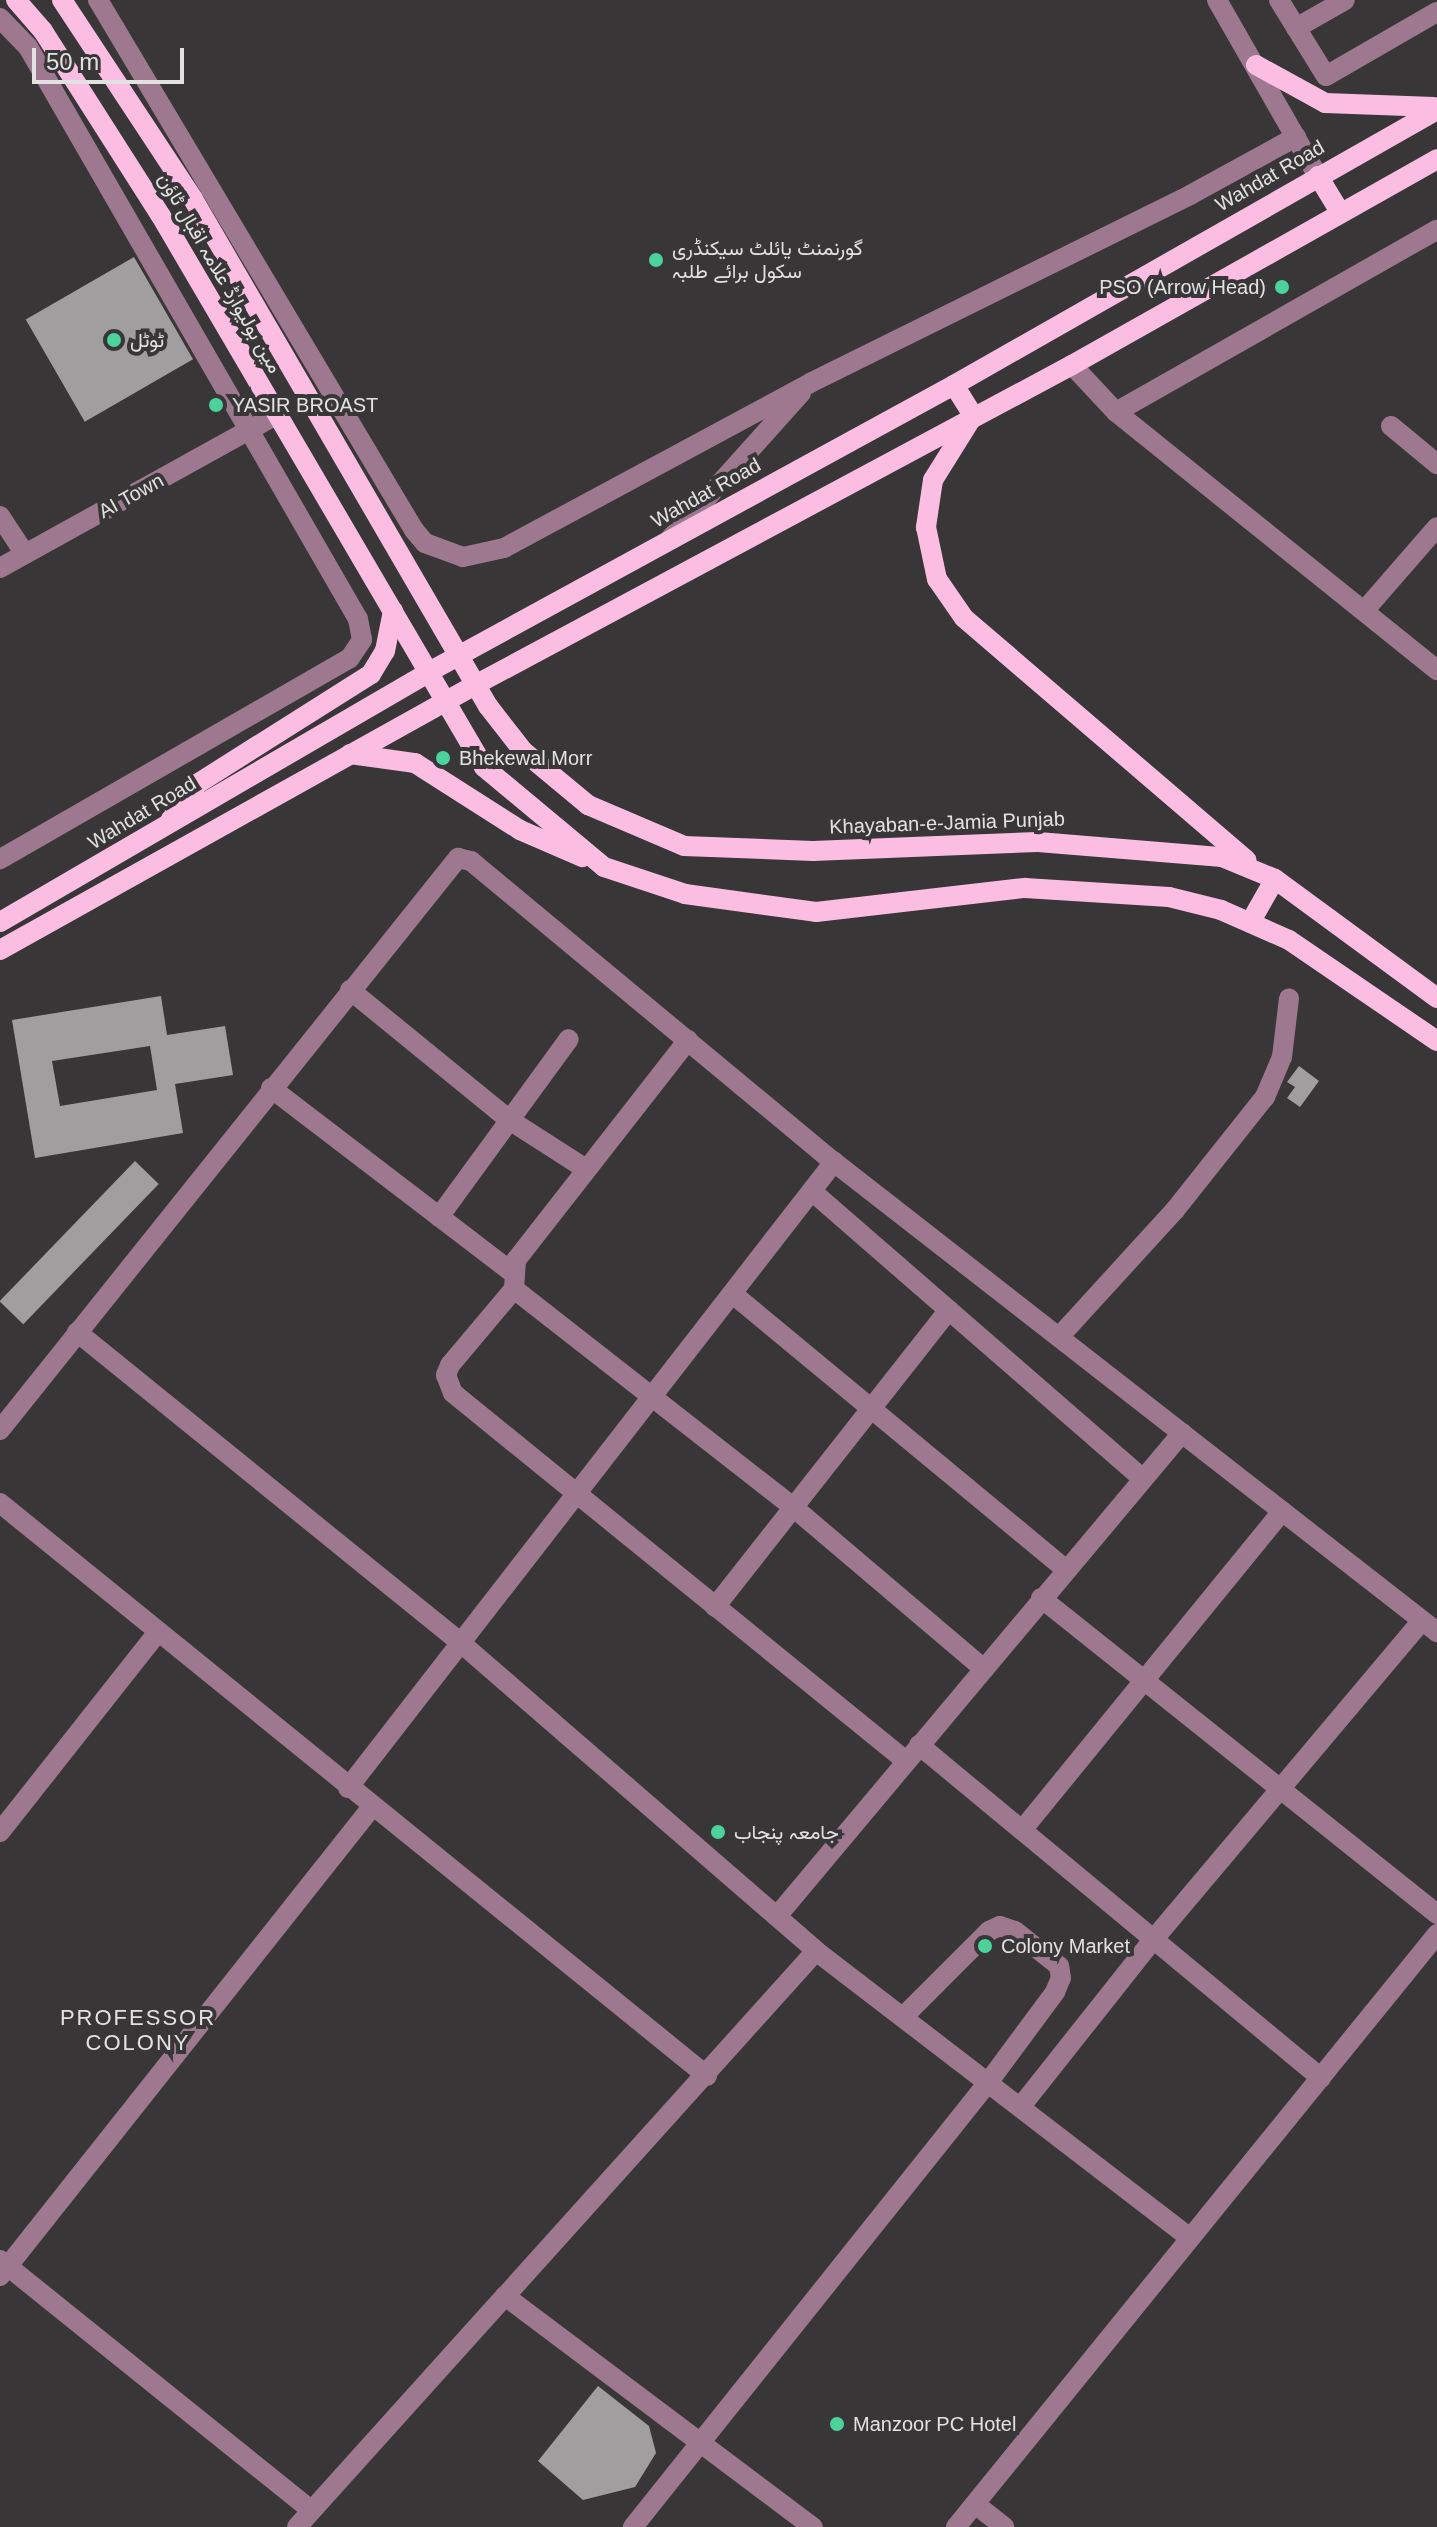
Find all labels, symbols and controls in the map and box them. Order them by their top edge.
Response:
scale bar [36,32,188,82]
text: 50 m [46,48,99,75]
street label: Wahdat Road [1211,135,1329,217]
street label: مین بولیوارڈ علامہ اقبال ٹاؤن [153,169,287,377]
place label: گورنمنٹ پائلٹ سیکنڈری سکول برائے طلبہ [672,236,863,283]
marker: گورنمنٹ پائلٹ سیکنڈری سکول برائے طلبہ [647,251,665,269]
place label: PSO (Arrow Head) [1099,275,1266,299]
marker: PSO (Arrow Head) [1273,278,1291,296]
place label: ٹوٹل [130,328,164,352]
marker: ٹوٹل [105,331,123,349]
place label: YASIR BROAST [232,393,378,417]
marker: YASIR BROAST [207,396,225,414]
street label: Wahdat Road [647,453,765,533]
street label: AI Town [94,468,168,524]
place label: Bhekewal Morr [459,746,592,770]
marker: Bhekewal Morr [434,749,452,767]
street label: Wahdat Road [84,771,200,855]
street label: Khayaban-e-Jamia Punjab [829,807,1065,839]
place label: جامعہ پنجاب [734,1820,839,1844]
marker: جامعہ پنجاب [709,1823,727,1841]
place label: Colony Market [1001,1934,1130,1958]
marker: Colony Market [976,1937,994,1955]
district label: PROFESSOR COLONY [60,2004,216,2056]
place label: Manzoor PC Hotel [853,2412,1016,2436]
marker: Manzoor PC Hotel [828,2415,846,2433]

